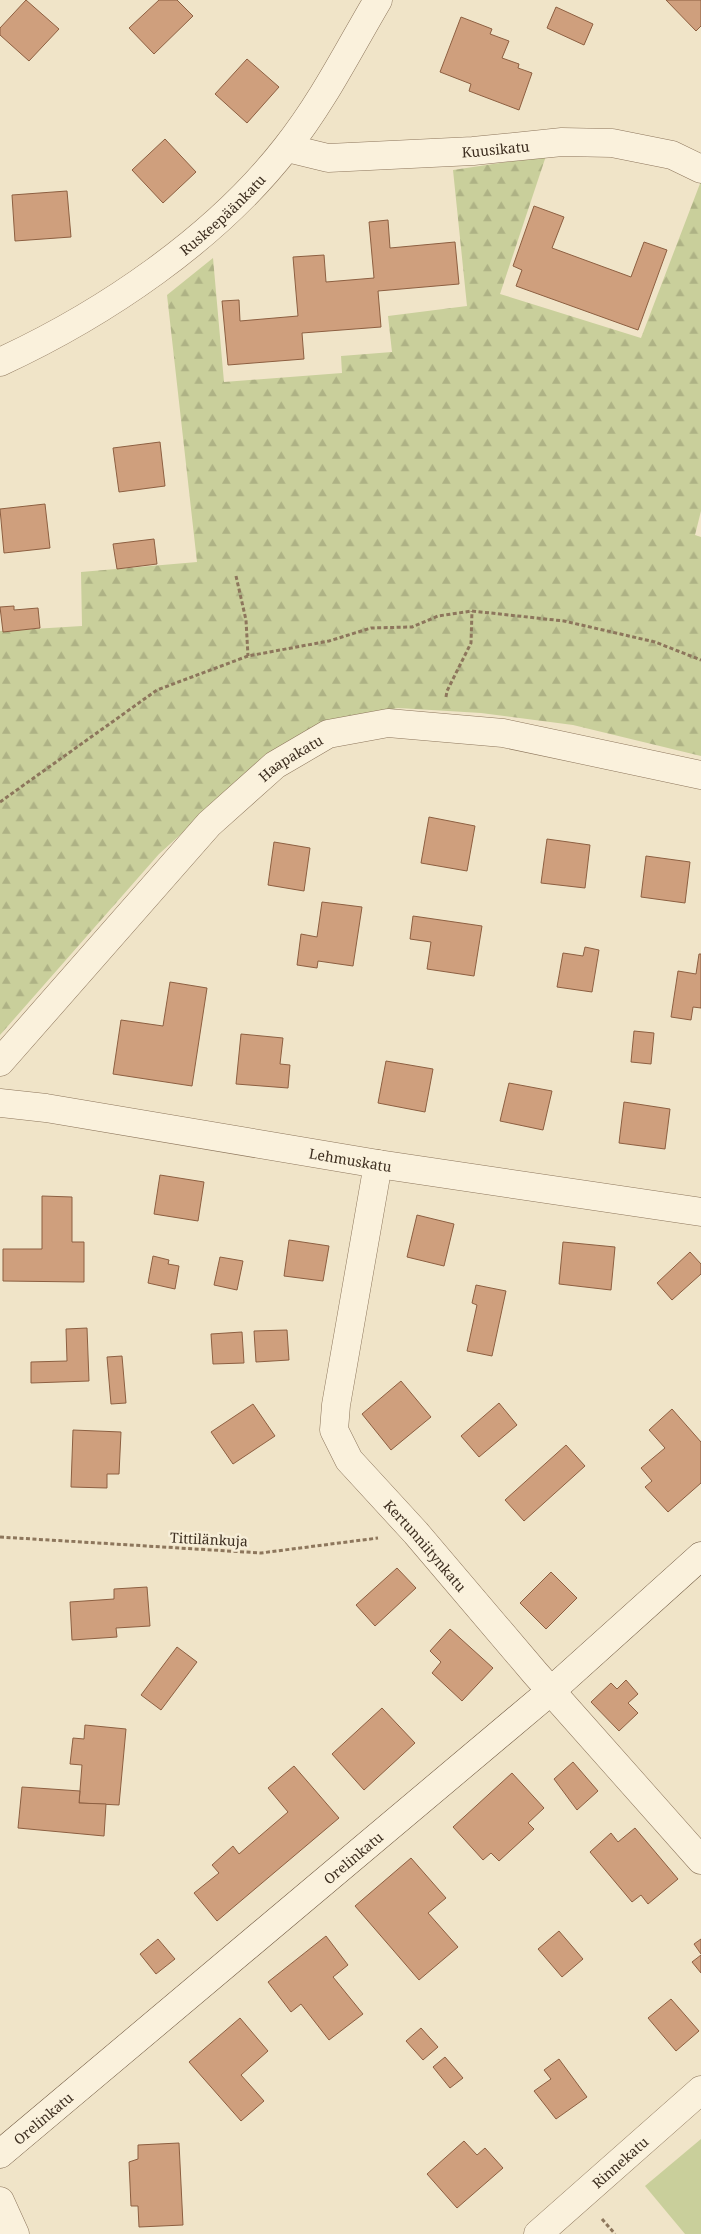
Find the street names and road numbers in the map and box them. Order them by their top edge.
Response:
street label: Kuusikatu [461,136,530,161]
street label: Ruskeepäänkatu [175,170,269,259]
street label: Haapakatu [254,730,326,785]
street label: Lehmuskatu [308,1143,393,1175]
street label: Kertunniitynkatu [380,1495,471,1595]
street label: Tittilänkuja [170,1527,248,1551]
street label: Orelinkatu [319,1827,387,1888]
street label: Orelinkatu [9,2087,77,2148]
street label: Rinnekatu [587,2132,652,2192]

